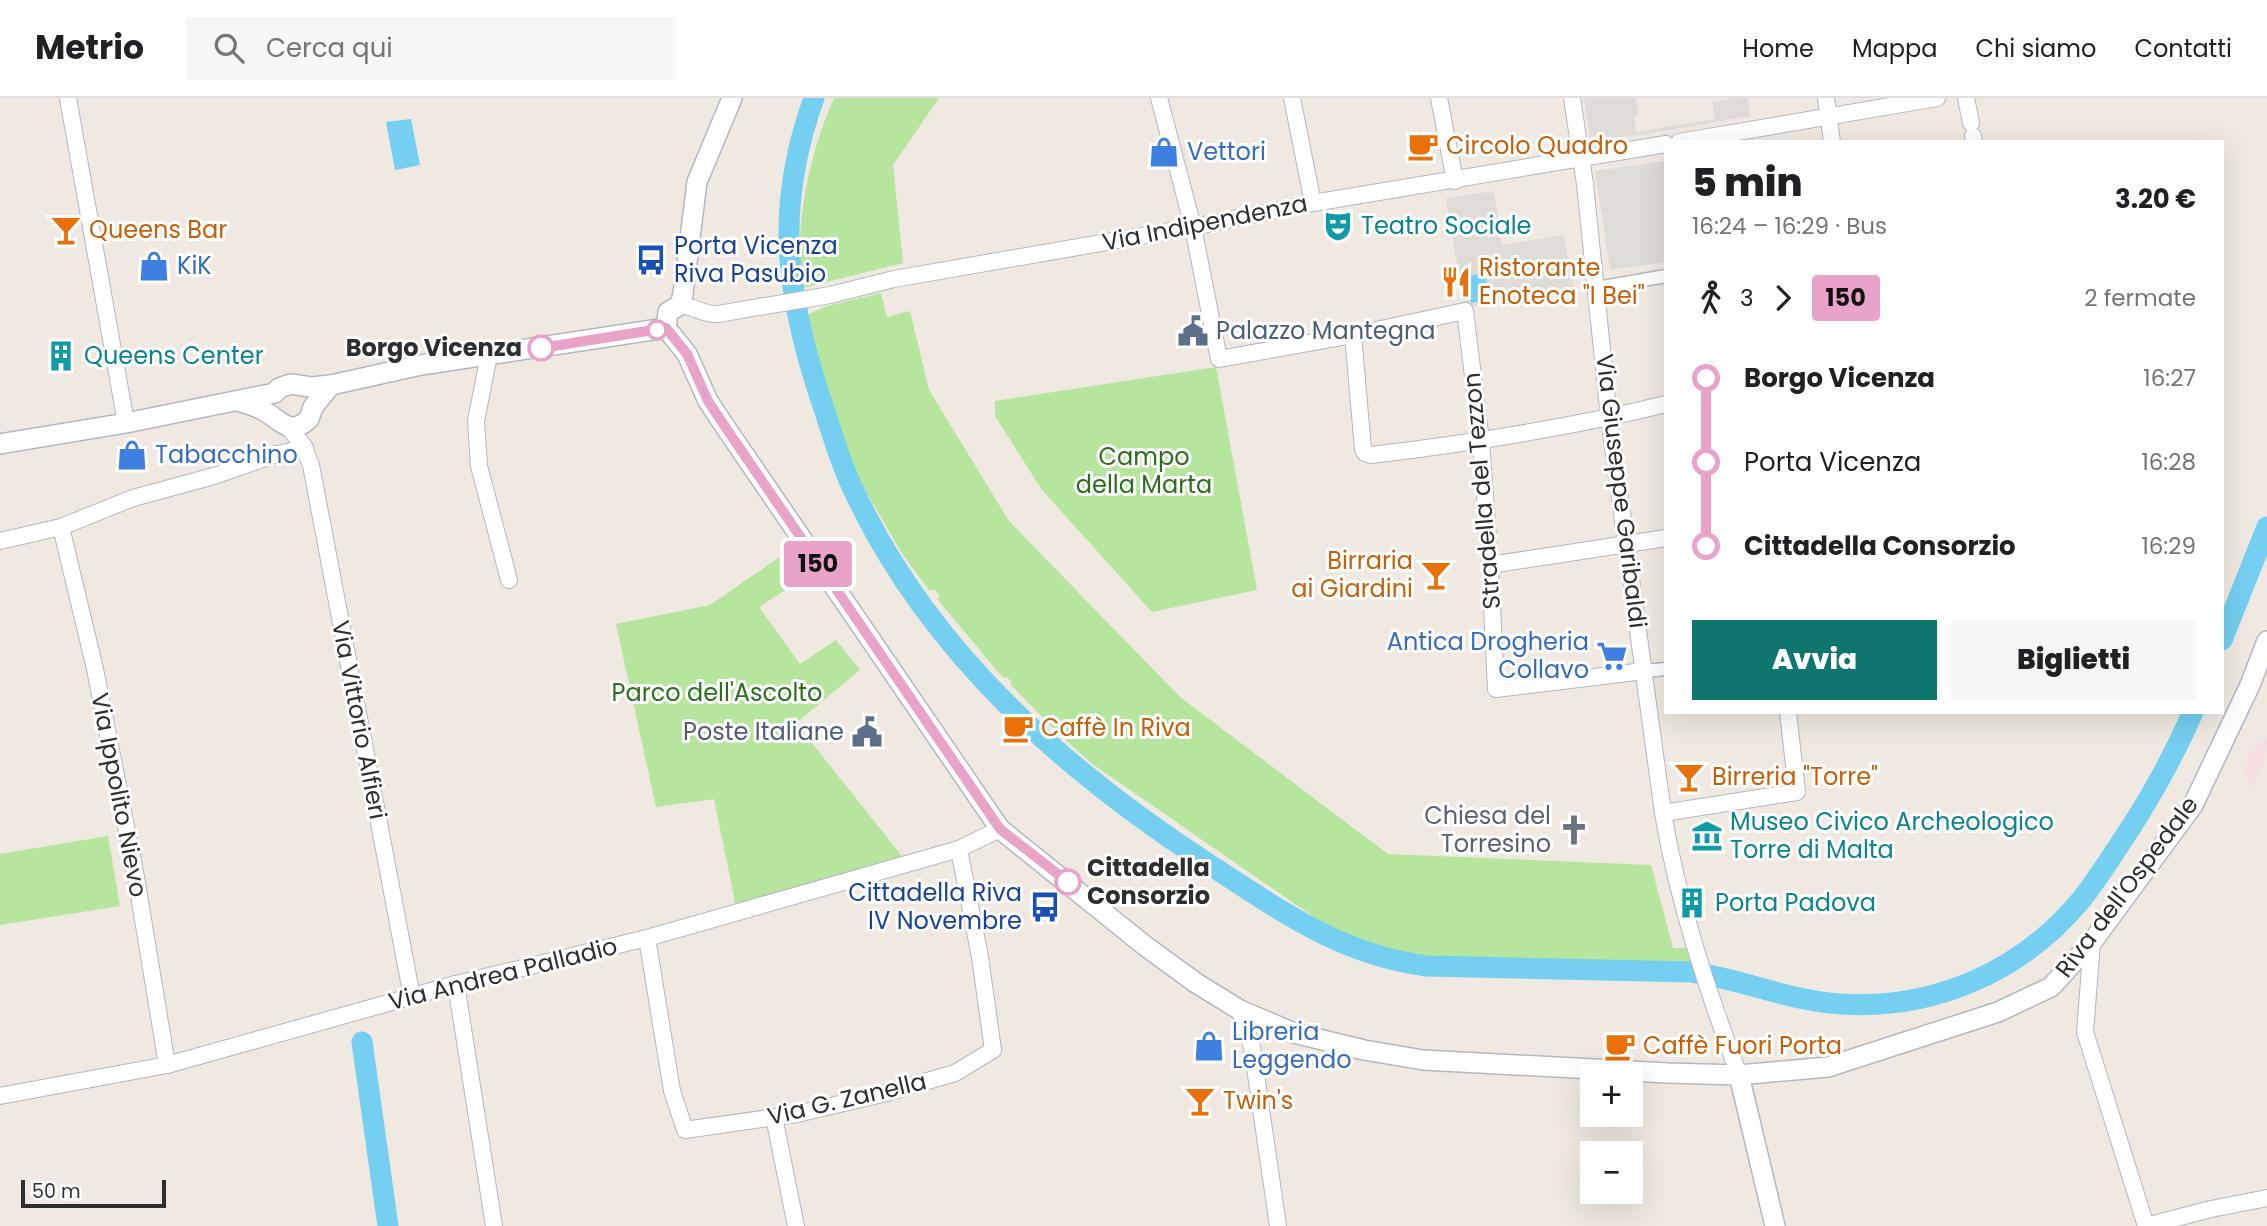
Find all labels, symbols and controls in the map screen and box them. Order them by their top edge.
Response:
search box [186,17,676,80]
text: Metrio [35,24,144,71]
icon: search [210,29,248,67]
text: Cerca qui [266,30,393,66]
text: Home [1742,32,1814,65]
text: Mappa [1852,32,1937,65]
text: Chi siamo [1975,32,2096,65]
text: Contatti [2134,32,2232,65]
cafe icon: Circolo Quadro [1406,129,1440,163]
place label: Circolo Quadro [1446,129,1628,162]
shop icon: Vettori [1147,135,1181,169]
place label: Vettori [1187,135,1266,168]
text: 5 min [1692,156,1802,209]
text: 3.20 € [2115,181,2196,217]
street label: Via Indipendenza [1100,186,1310,259]
theatre icon: Teatro Sociale [1321,209,1355,243]
place label: Teatro Sociale [1361,209,1531,242]
text: 16:24 – 16:29 · Bus [1692,210,1887,242]
bar icon: Queens Bar [49,213,83,247]
place label: Queens Bar [89,213,227,246]
place label: Porta Vicenza Riva Pasubio [674,229,838,290]
bus stop icon: Porta Vicenza Riva Pasubio [634,243,668,277]
shop icon: KiK [137,249,171,283]
place label: KiK [177,249,212,282]
place label: Ristorante Enoteca "I Bei" [1479,251,1645,312]
restaurant icon: Ristorante Enoteca "I Bei" [1439,265,1473,299]
icon: walk [1692,279,1730,317]
icon: forward [1764,279,1802,317]
text: 150 [1826,281,1866,314]
text: 3 [1740,282,1754,314]
text: 2 fermate [2084,282,2196,314]
public building icon: Palazzo Mantegna [1176,314,1210,348]
place label: Palazzo Mantegna [1216,314,1436,347]
unlabelled marker [647,320,667,340]
place label: Borgo Vicenza [346,331,522,364]
marker: Borgo Vicenza [528,335,554,361]
building icon: Queens Center [44,339,78,373]
place label: Queens Center [84,339,264,372]
street label: Via Giuseppe Garibaldi [1588,352,1655,630]
text: Borgo Vicenza [1744,360,1935,396]
text: 16:27 [2143,362,2196,394]
street label: Stradella del Tezzon [1455,371,1508,611]
shop icon: Tabacchino [115,438,149,472]
place label: Tabacchino [155,438,298,471]
park label: Campo della Marta [1076,440,1212,501]
text: Porta Vicenza [1744,444,1921,480]
text: 16:28 [2141,446,2196,478]
text: Cittadella Consorzio [1744,528,2016,564]
text: 16:29 [2141,530,2196,562]
line badge: 150 [778,541,858,587]
place label: Birraria ai Giardini [1291,544,1413,605]
text: 150 [798,547,838,580]
bar icon: Birraria ai Giardini [1419,558,1453,592]
street label: Via Vittorio Alfieri [324,618,395,822]
button: Avvia [1692,620,1937,700]
button: Biglietti [1951,620,2196,700]
place label: Antica Drogheria Collavo [1387,625,1589,686]
supermarket icon: Antica Drogheria Collavo [1595,639,1629,673]
park label: Parco dell'Ascolto [612,676,822,709]
street label: Via Ippolito Nievo [84,690,155,900]
cafe icon: Caffè In Riva [1001,711,1035,745]
place label: Caffè In Riva [1041,711,1191,744]
place label: Poste Italiane [683,715,844,748]
public building icon: Poste Italiane [850,715,884,749]
bar icon: Birreria "Torre" [1672,760,1706,794]
place label: Birreria "Torre" [1712,760,1878,793]
street label: Riva dell'Ospedale [2048,789,2206,984]
place label: Chiesa del Torresino [1424,799,1551,860]
place label: Museo Civico Archeologico Torre di Malta [1730,805,2054,866]
church icon: Chiesa del Torresino [1557,813,1591,847]
museum icon: Museo Civico Archeologico Torre di Malta [1690,819,1724,853]
place label: Cittadella Consorzio [1087,851,1210,912]
marker: Cittadella Consorzio [1055,869,1081,895]
place label: Cittadella Riva IV Novembre [848,876,1022,937]
building icon: Porta Padova [1675,886,1709,920]
place label: Porta Padova [1715,886,1876,919]
bus stop icon: Cittadella Riva IV Novembre [1028,890,1062,924]
street label: Via Andrea Palladio [385,929,621,1018]
place label: Libreria Leggendo [1232,1015,1352,1076]
shop icon: Libreria Leggendo [1192,1029,1226,1063]
cafe icon: Caffè Fuori Porta [1603,1029,1637,1063]
place label: Caffè Fuori Porta [1643,1029,1842,1062]
street label: Via G. Zanella [764,1064,930,1133]
map controls [1580,1064,1643,1204]
button: + [1580,1064,1643,1127]
bar icon: Twin's [1183,1084,1217,1118]
place label: Twin's [1223,1084,1293,1117]
button: − [1580,1141,1643,1204]
scale bar [21,1177,166,1209]
text: 50 m [32,1178,81,1205]

